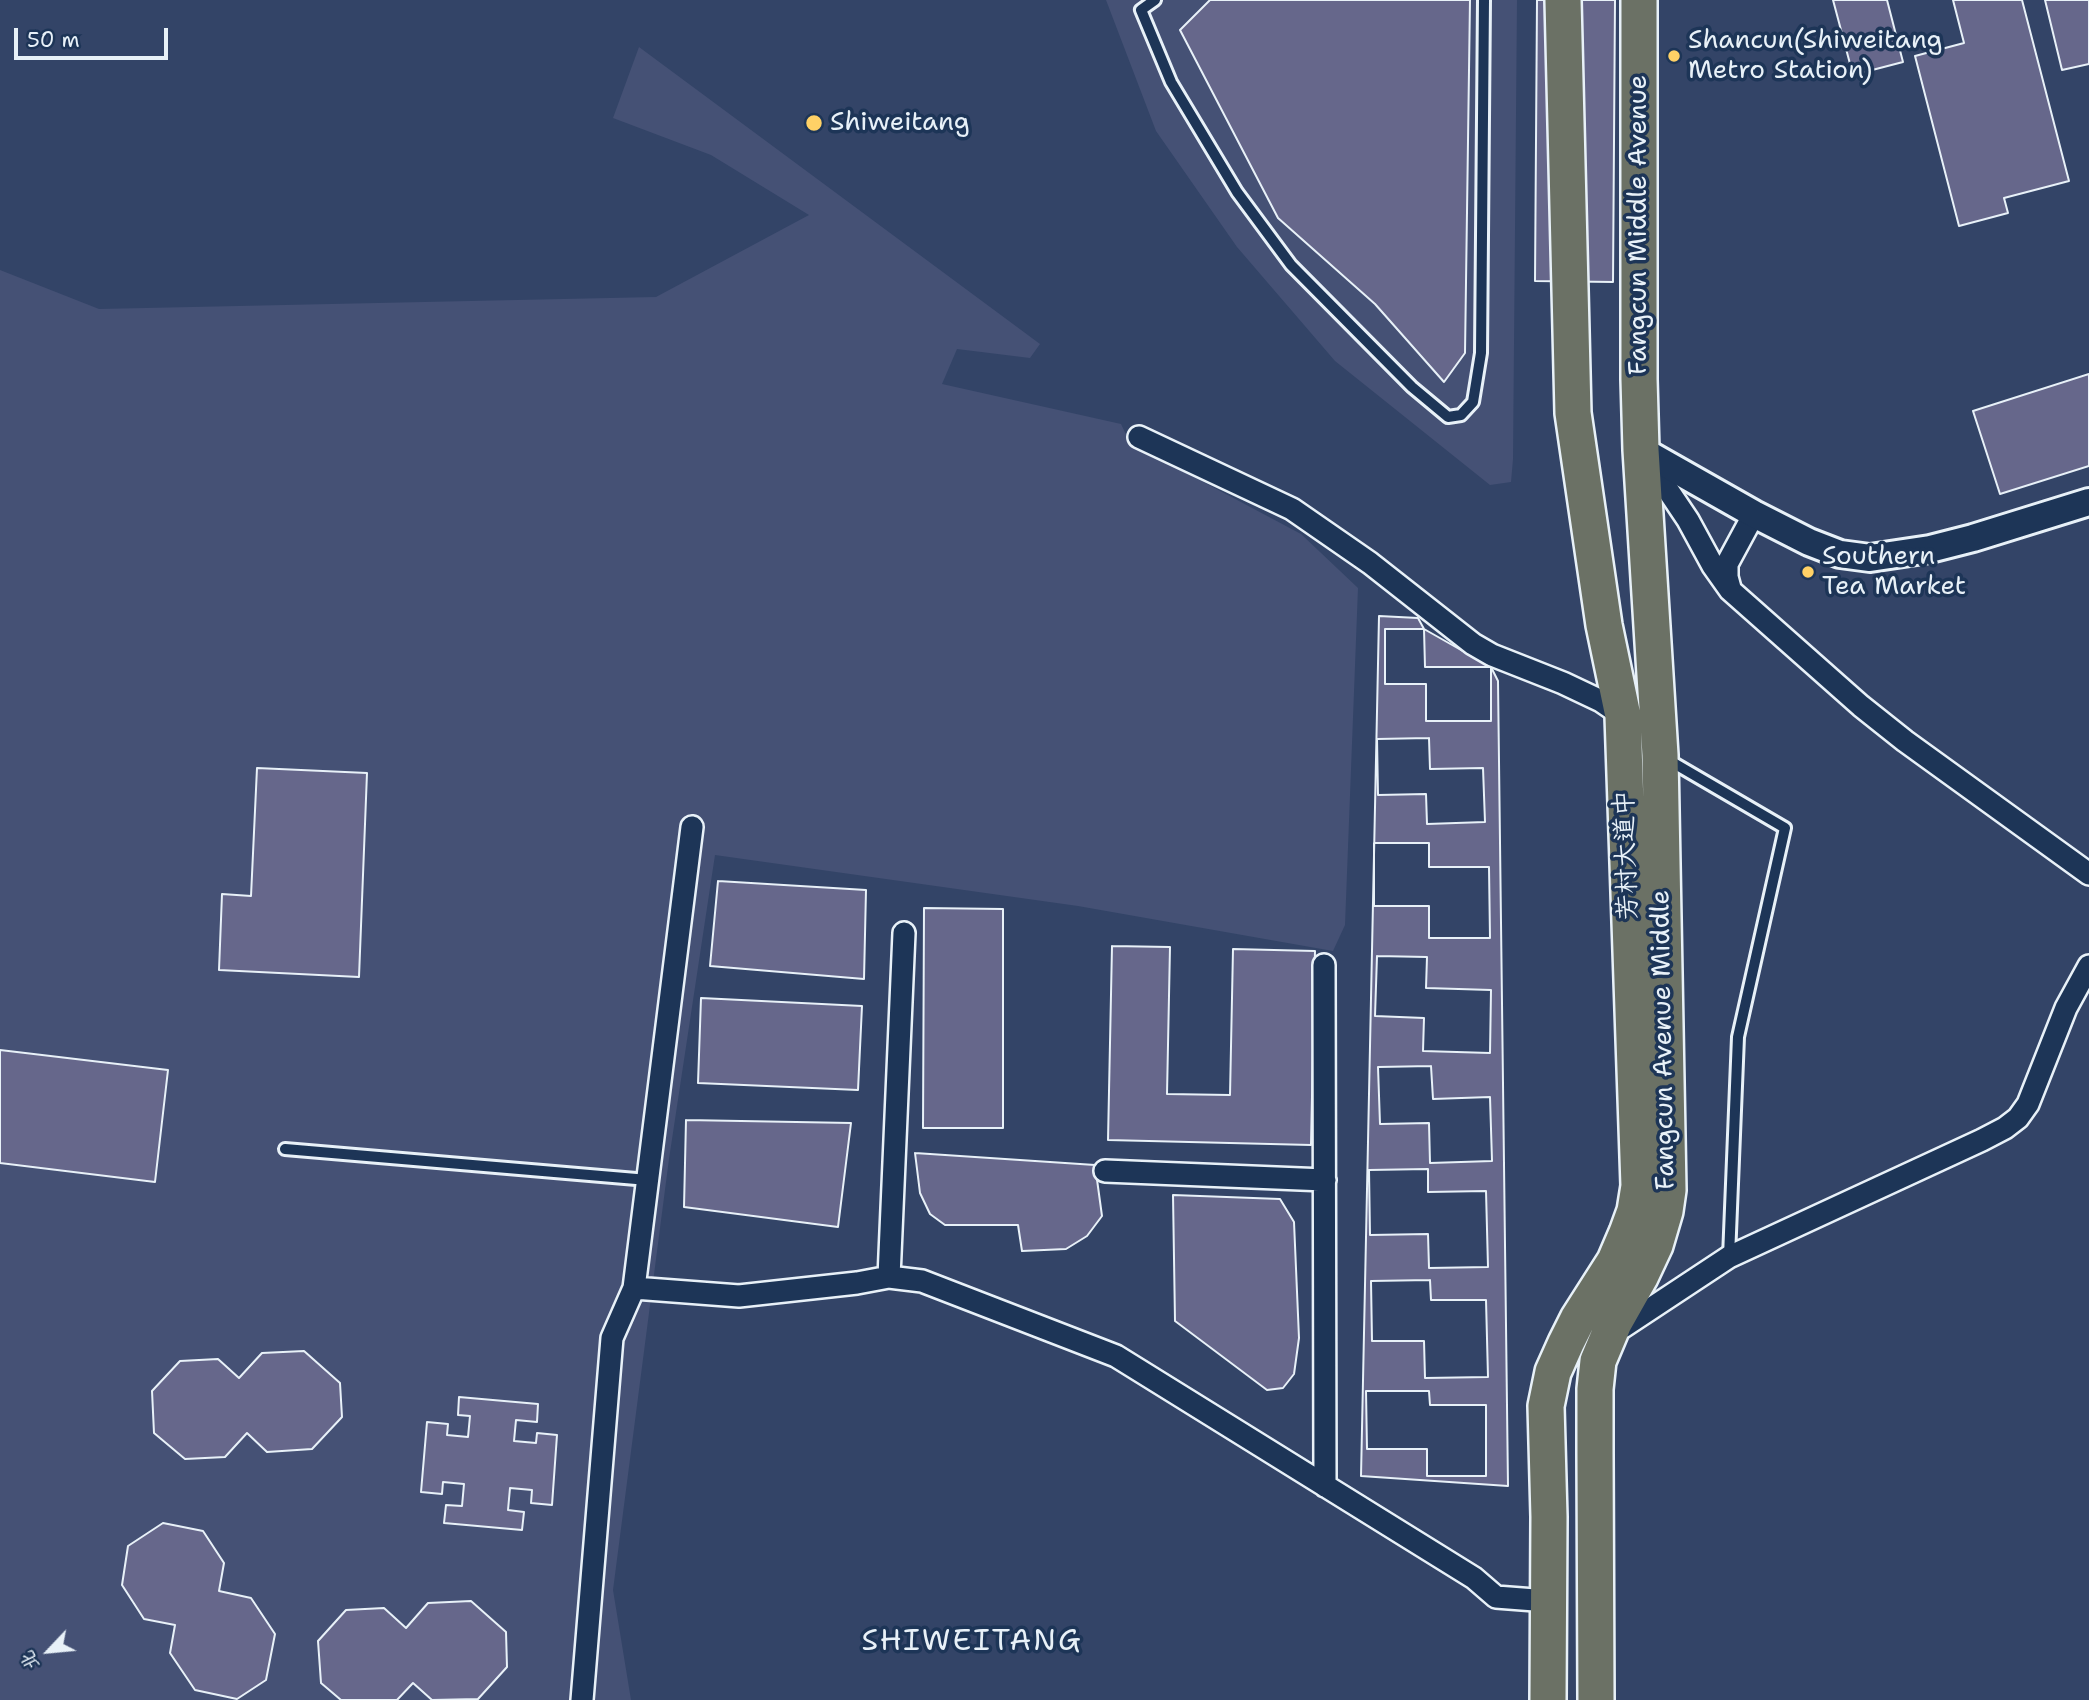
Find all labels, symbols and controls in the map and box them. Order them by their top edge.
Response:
scale bar [18,14,172,58]
place label: Shancun(Shiweitang Metro Station) [1688,25,1943,86]
text: 50 m [27,26,80,54]
marker: Shancun(Shiweitang Metro Station) [1666,48,1682,64]
street label: Fangcun Middle Avenue [1623,75,1655,375]
place label: Shiweitang [830,107,970,139]
marker: Shiweitang [804,113,824,133]
place label: Southern Tea Market [1822,541,1966,602]
marker: Southern Tea Market [1800,564,1816,580]
street label: 芳村大道中 [1609,789,1645,921]
street label: Fangcun Avenue Middle [1646,890,1682,1190]
north arrow [14,1616,84,1686]
district label: SHIWEITANG [863,1624,1081,1660]
text: 北 [14,1646,45,1674]

